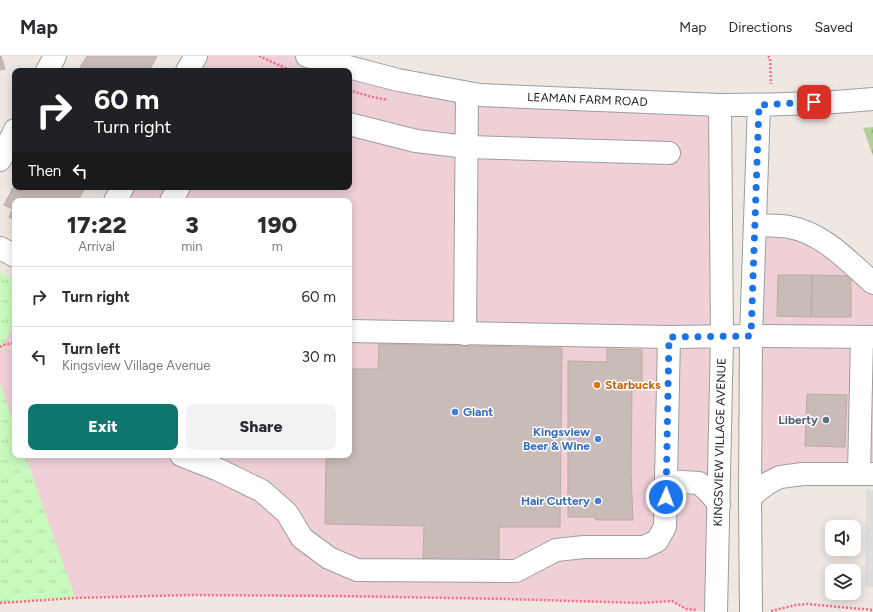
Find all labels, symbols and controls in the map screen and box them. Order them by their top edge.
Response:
text: Map [20,16,58,39]
text: Map [679,19,707,36]
text: Directions [729,19,792,36]
text: Saved [814,19,853,36]
text: 60 m [94,82,159,116]
icon: right [28,84,80,136]
pin [797,85,831,119]
street label: LEAMAN FARM ROAD [527,90,648,109]
icon: arrive [803,91,825,113]
text: Turn right [94,116,171,138]
icon: left [69,160,91,182]
text: Then [28,162,61,180]
text: 17:22 [67,210,127,239]
text: 3 [185,210,199,239]
text: 190 [257,210,297,239]
text: Arrival [78,239,115,254]
text: min [181,239,203,254]
text: m [272,239,283,254]
icon: right [28,286,50,308]
text: Turn right [62,288,130,306]
text: 60 m [301,288,336,306]
text: Turn left [62,340,120,358]
icon: left [28,346,50,368]
text: 30 m [302,348,336,366]
text: Kingsview Village Avenue [62,358,210,373]
street label: KINGSVIEW VILLAGE AVENUE [711,358,729,527]
place label: Starbucks [605,378,661,392]
marker: Starbucks [592,380,602,390]
button: Exit [28,404,178,450]
button: Share [186,404,336,450]
place label: Giant [463,405,493,419]
marker: Giant [450,407,460,417]
place label: Liberty [778,413,818,427]
marker: Liberty [821,415,831,425]
place label: Kingsview Beer & Wine [523,425,590,453]
marker: Kingsview Beer & Wine [593,434,603,444]
position arrow [645,476,687,518]
place label: Hair Cuttery [521,494,590,508]
marker: Hair Cuttery [593,496,603,506]
map controls [825,520,861,600]
button: sound [825,520,861,556]
button: layers [825,564,861,600]

